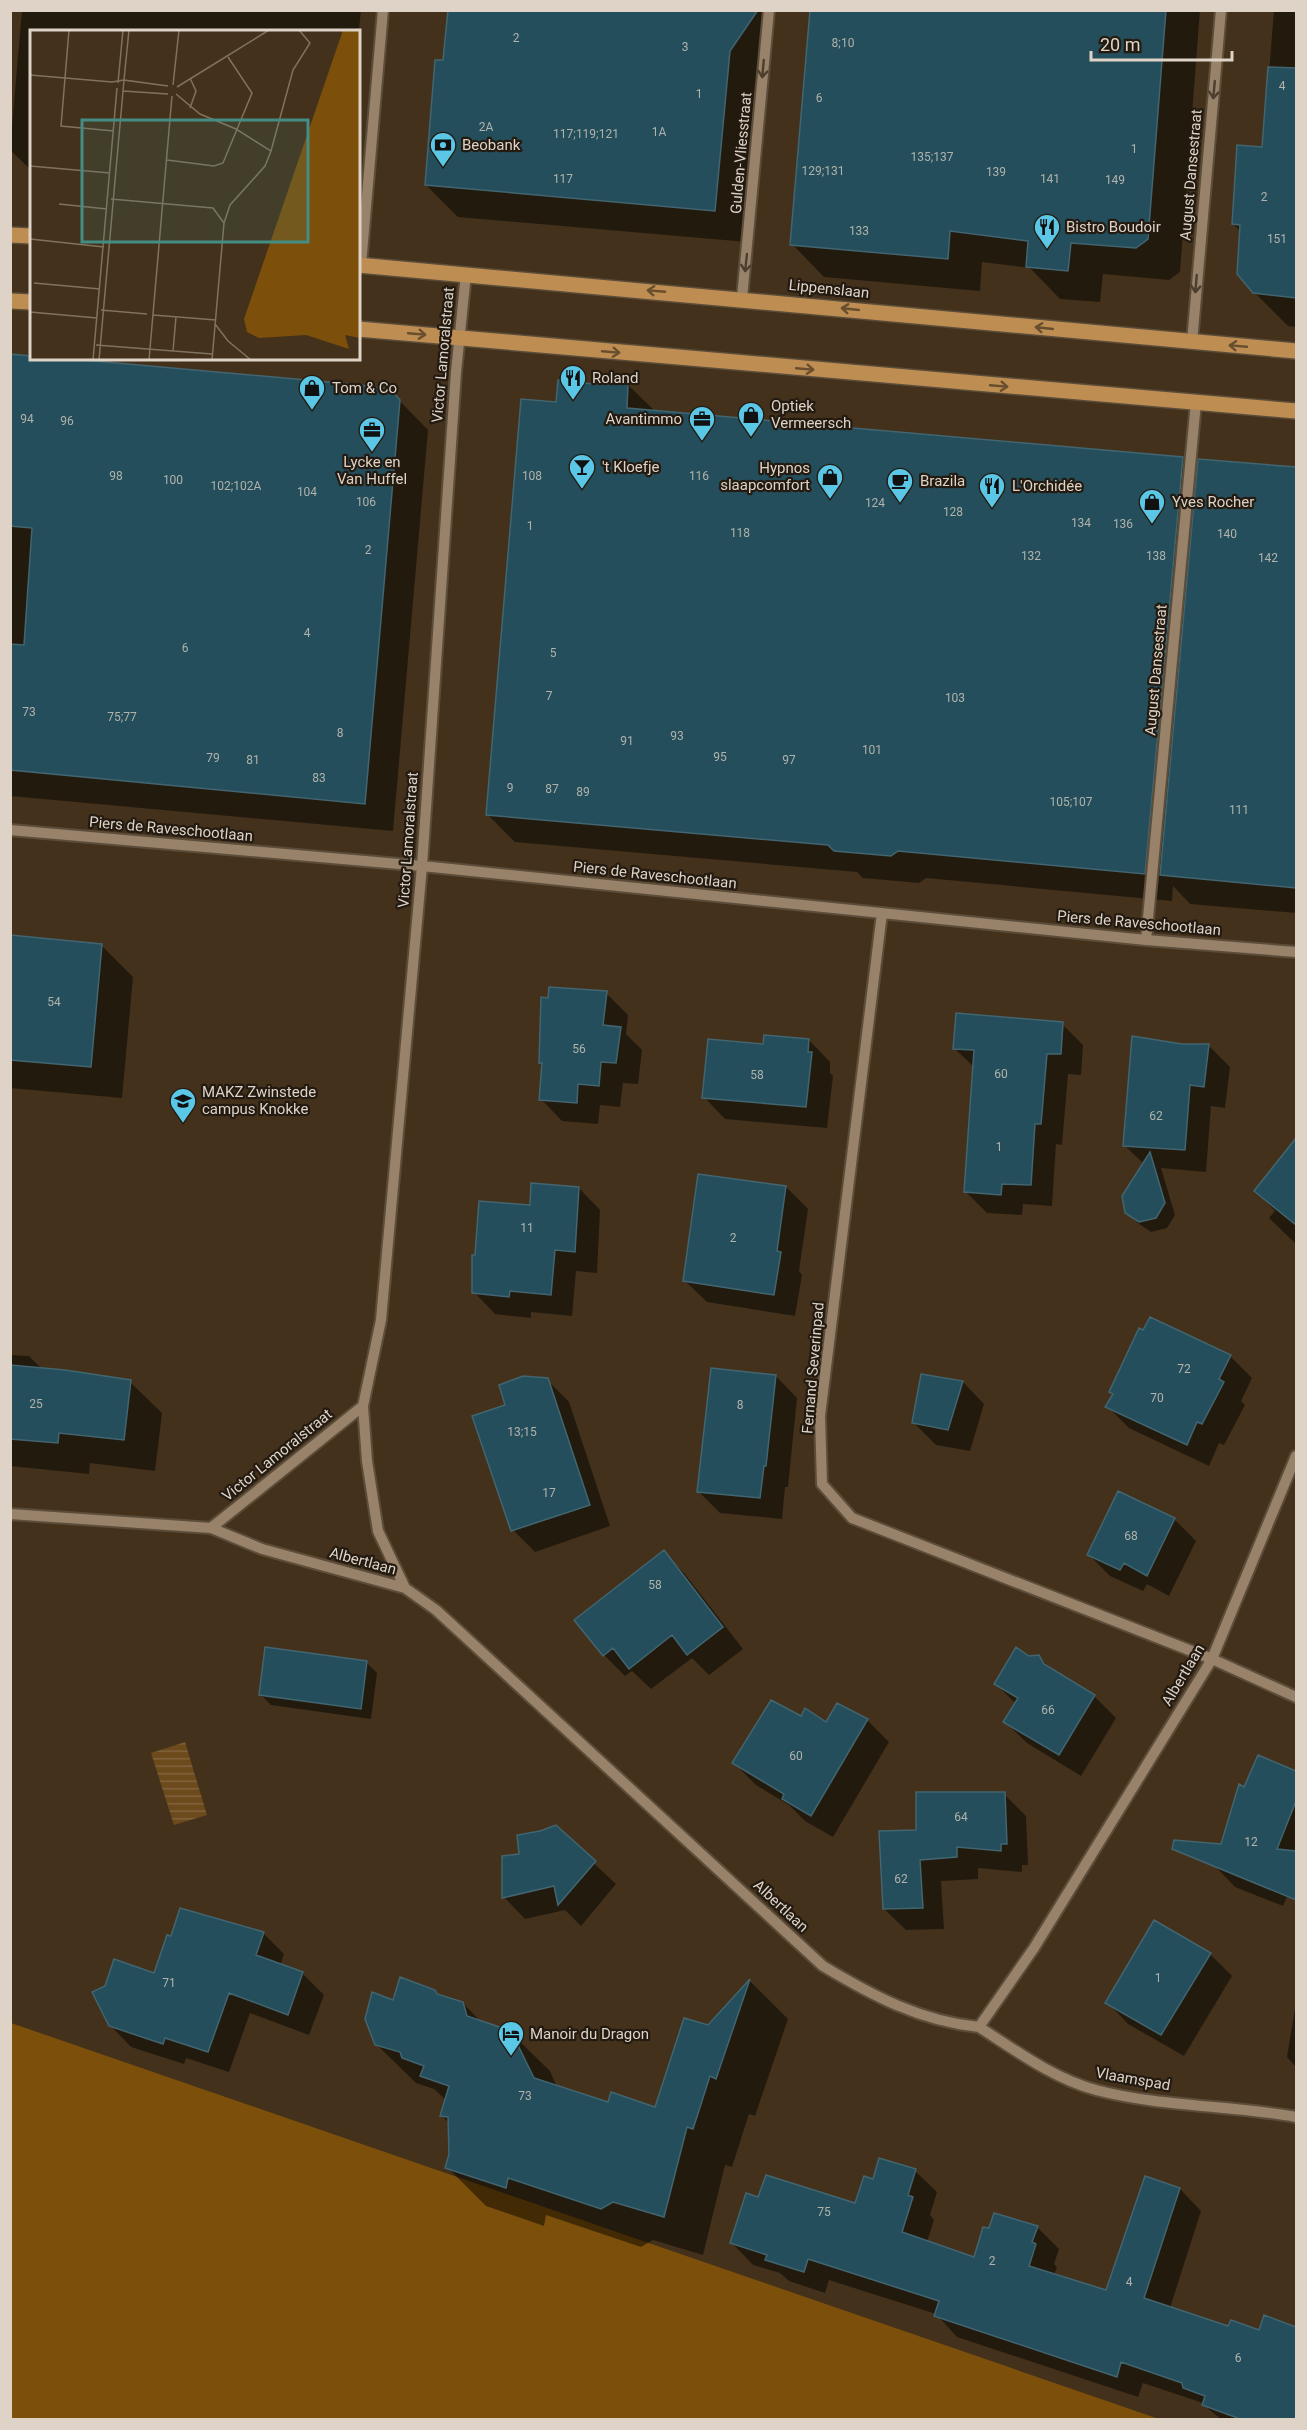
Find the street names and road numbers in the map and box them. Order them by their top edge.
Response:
street label: Gulden-Vliesstraat [727,91,755,215]
street label: August Dansestraat [1176,109,1206,241]
street label: Lippenslaan [788,276,870,302]
street label: Victor Lamoralstraat [428,286,458,424]
street label: August Dansestraat [1141,604,1171,736]
street label: Victor Lamoralstraat [394,771,422,909]
street label: Piers de Raveschootlaan [88,813,254,845]
street label: Piers de Raveschootlaan [572,857,738,893]
street label: Piers de Raveschootlaan [1056,907,1222,939]
street label: Fernand Severinpad [798,1301,828,1435]
street label: Victor Lamoralstraat [218,1405,336,1505]
street label: Albertlaan [328,1543,398,1579]
street label: Albertlaan [1158,1641,1208,1709]
street label: Albertlaan [750,1876,812,1936]
street label: Vlaamspad [1094,2064,1172,2094]

